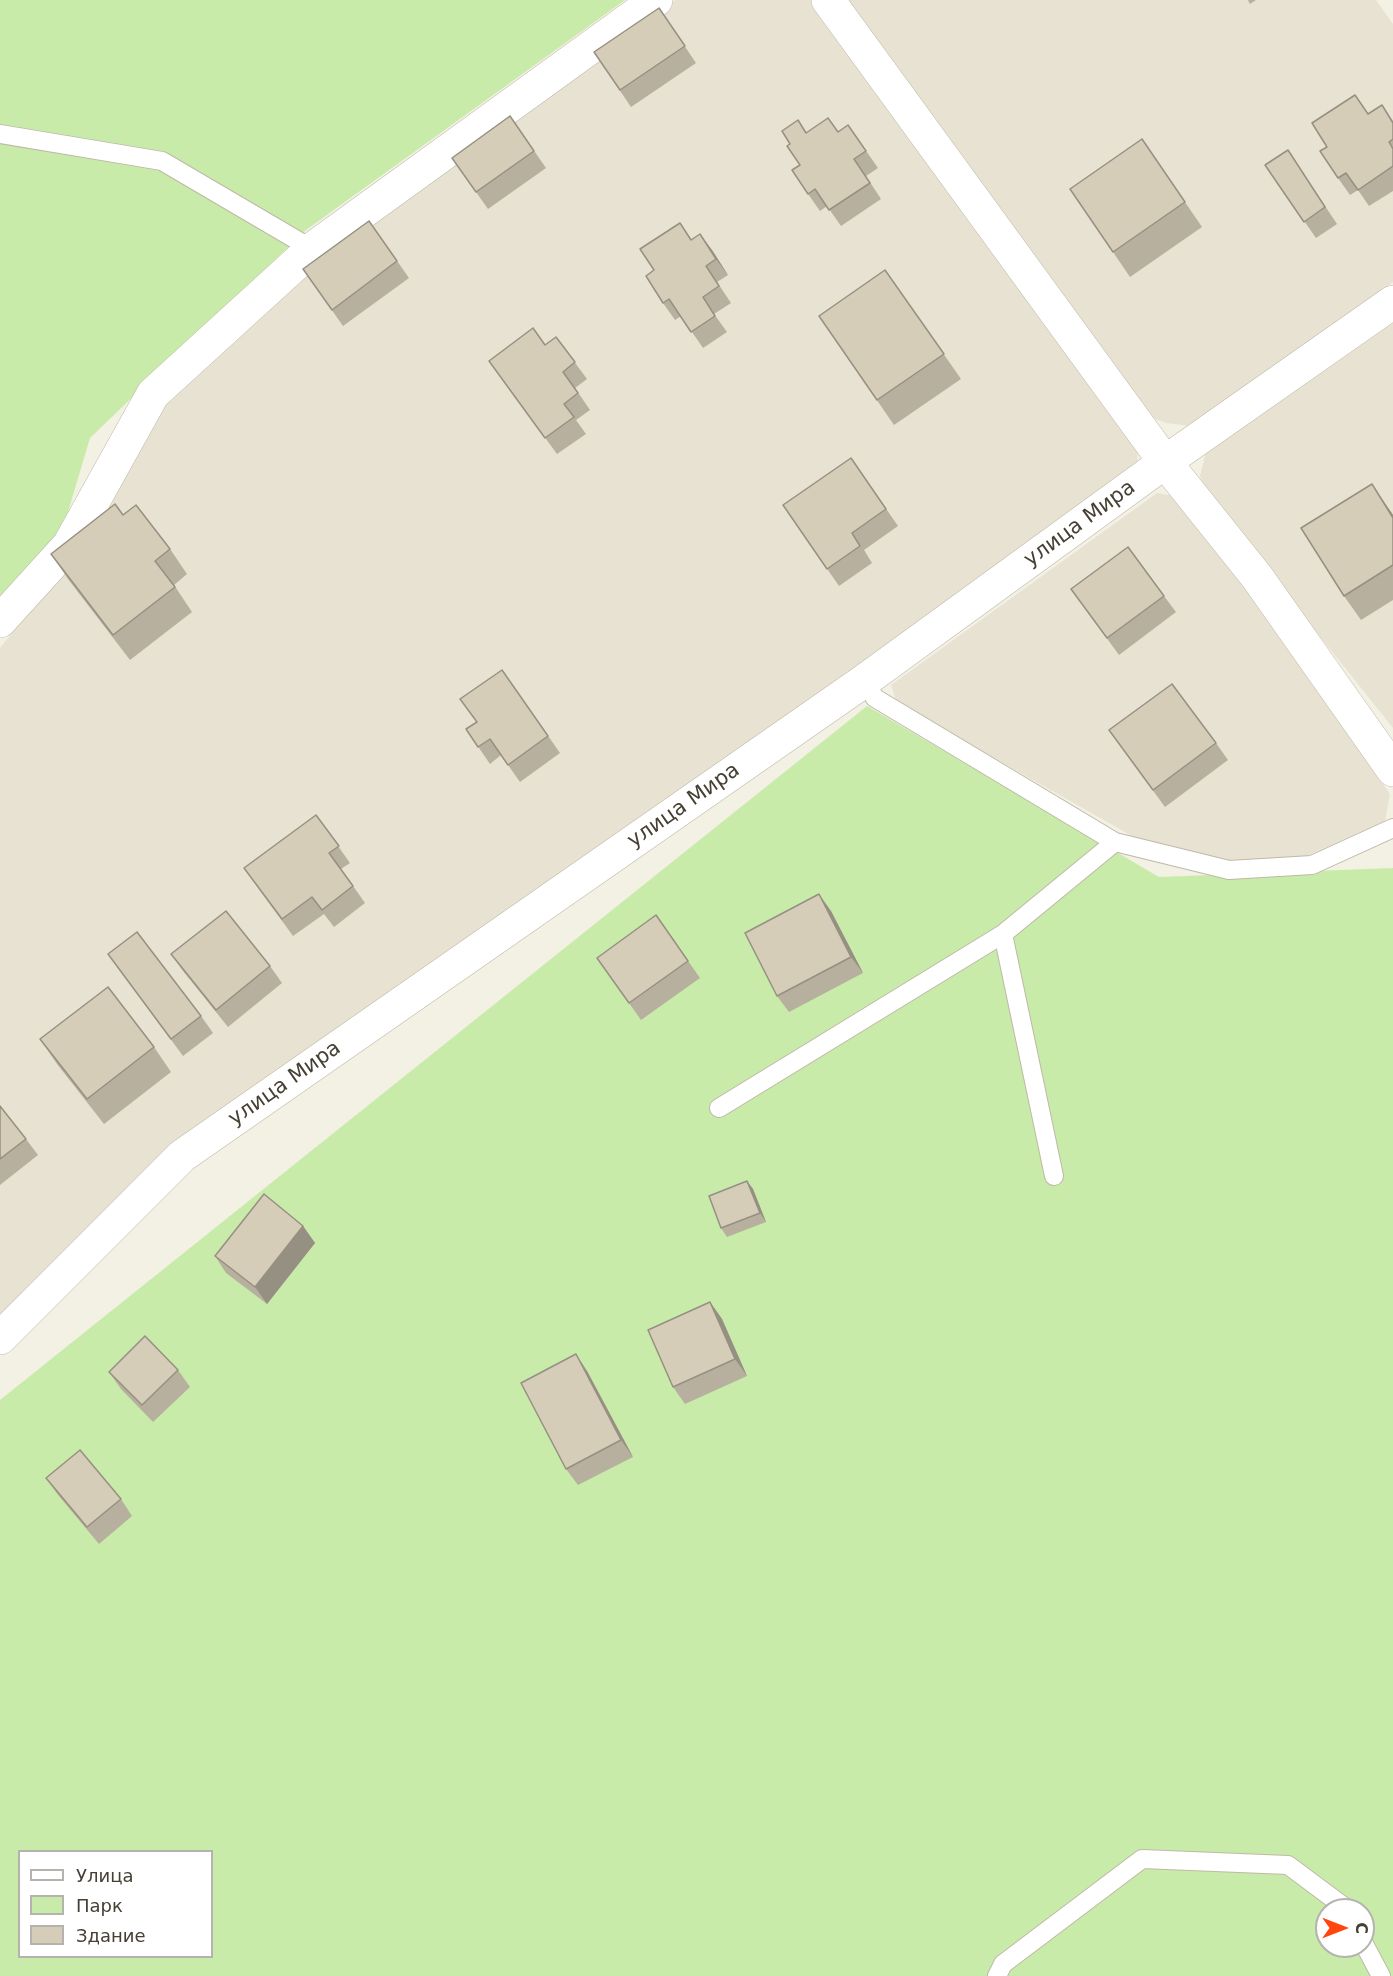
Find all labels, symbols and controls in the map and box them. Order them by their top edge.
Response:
street label: улица Мира [1019,475,1141,573]
street label: улица Мира [623,758,745,854]
street label: улица Мира [224,1036,346,1132]
legend [18,1850,213,1958]
text: Улица [76,1865,133,1886]
text: Парк [76,1895,123,1916]
north arrow [1315,1898,1375,1958]
text: С [1352,1922,1371,1934]
text: Здание [76,1925,146,1946]

